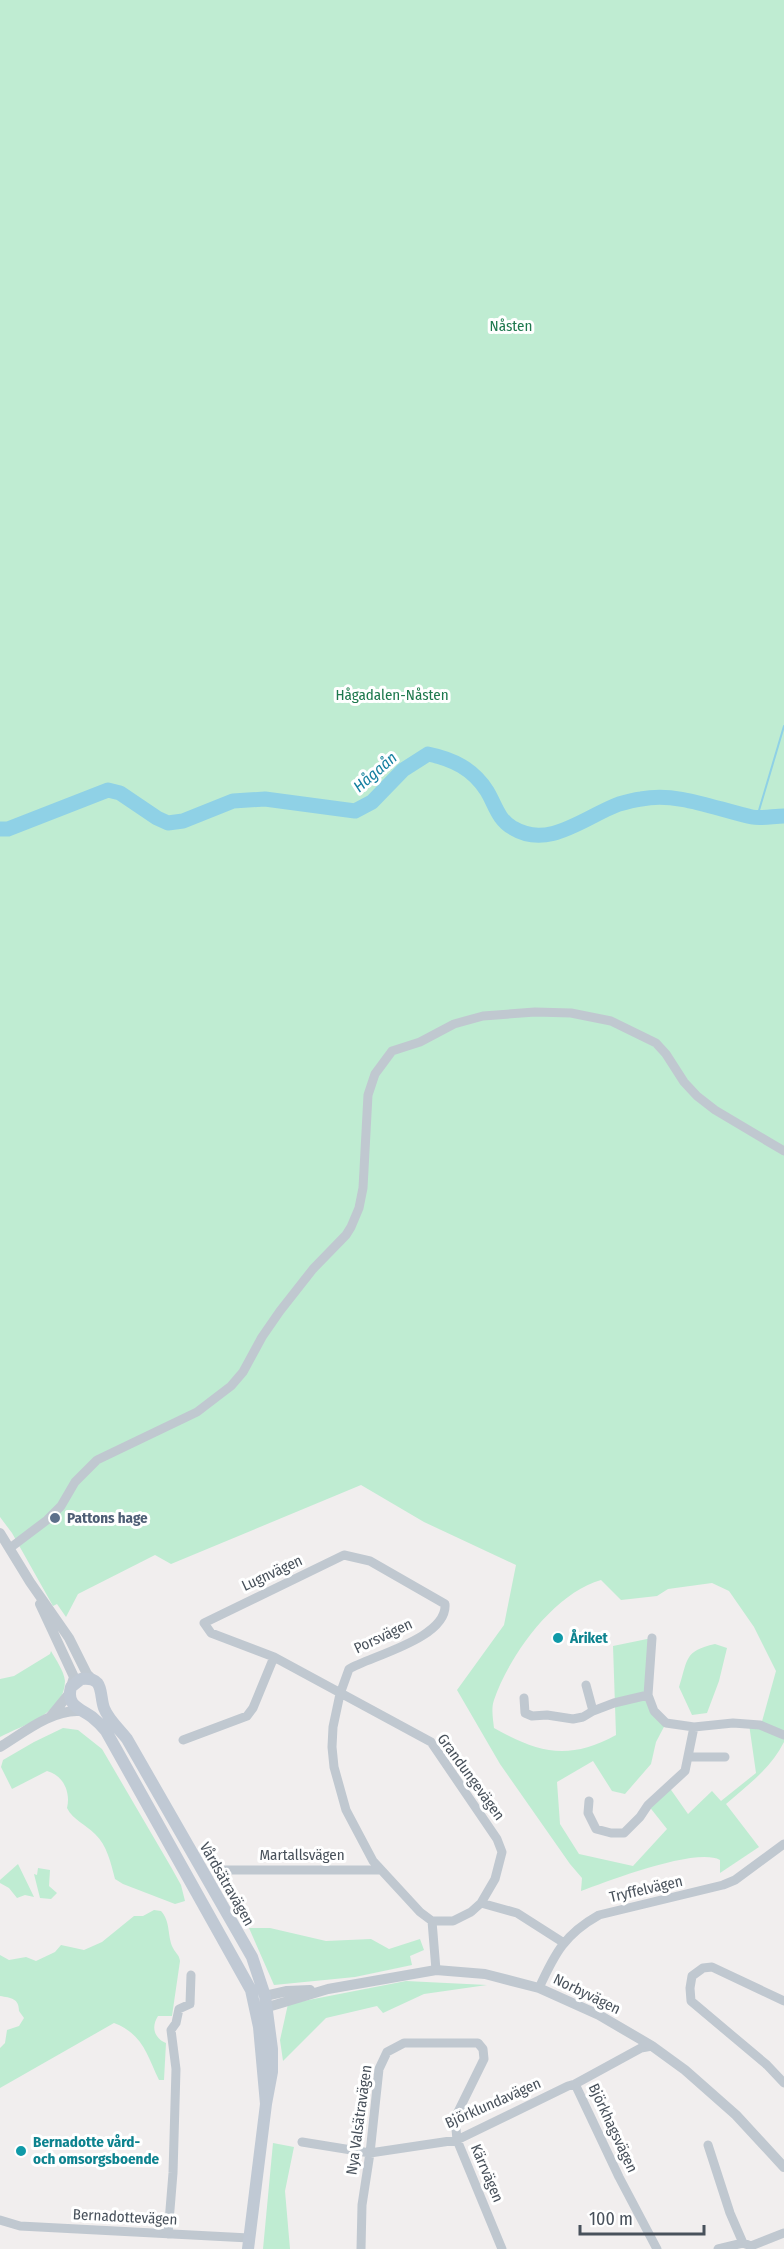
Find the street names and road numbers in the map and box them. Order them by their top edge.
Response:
street label: Lugnvägen [239,1551,305,1595]
street label: Porsvägen [351,1615,415,1657]
street label: Grandungevägen [434,1730,508,1824]
street label: Vårdsätravägen [196,1839,258,1929]
street label: Martallsvägen [259,1846,345,1864]
street label: Tryffelvägen [608,1872,684,1906]
street label: Norbyvägen [550,1970,624,2018]
street label: Nya Valsätravägen [342,2064,376,2176]
street label: Björklundavägen [442,2074,544,2132]
street label: Björkhagsvägen [585,2081,641,2175]
street label: Kärrvägen [467,2141,507,2205]
street label: Bernadottevägen [72,2205,178,2229]

